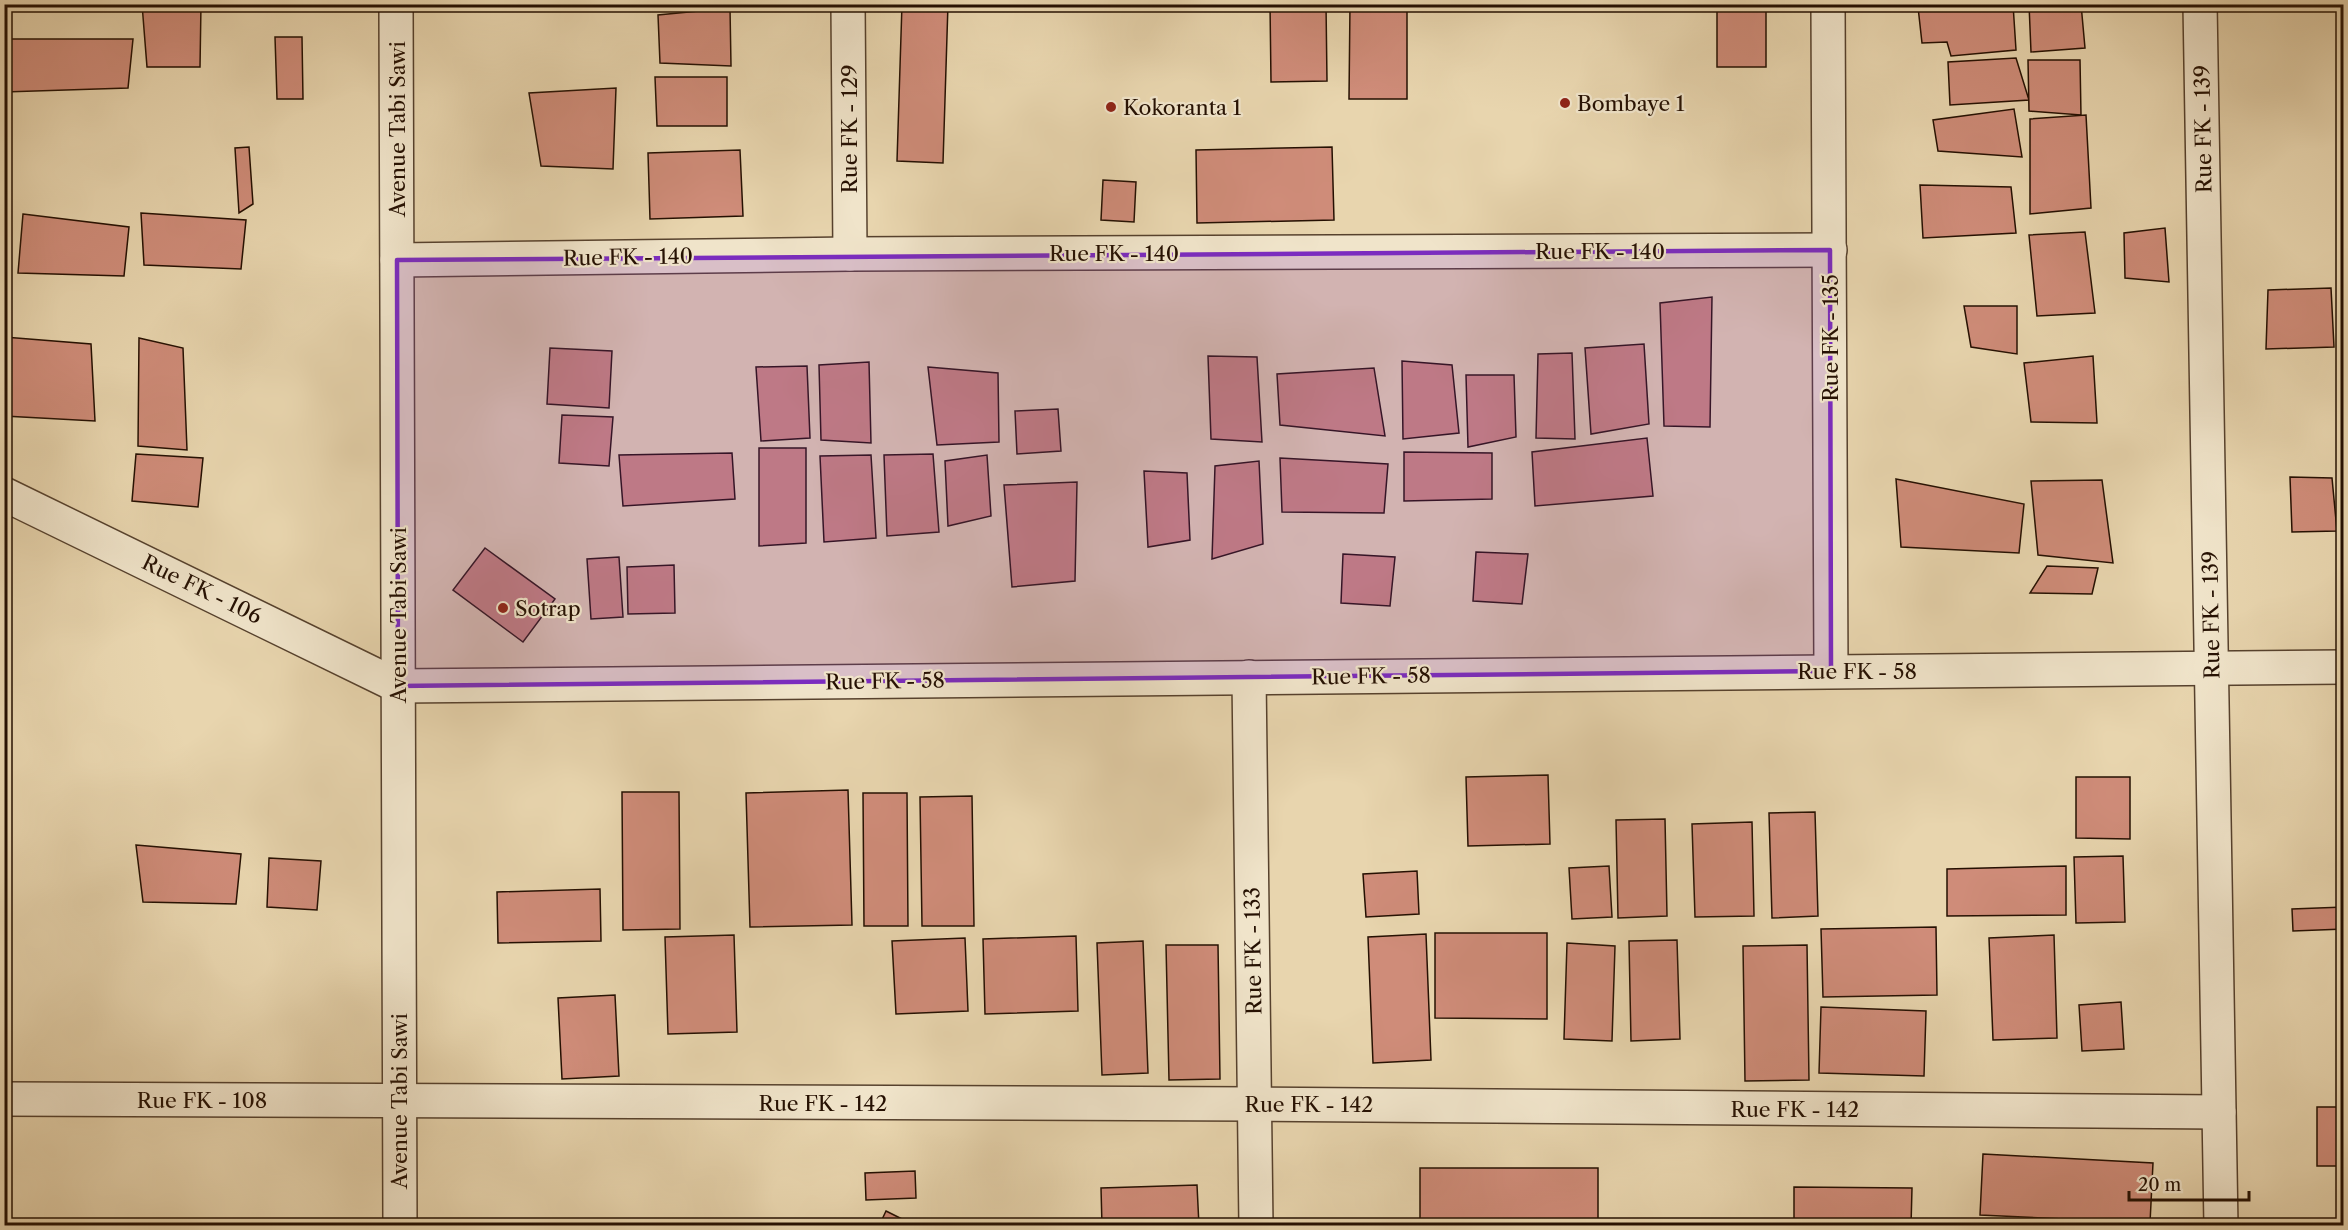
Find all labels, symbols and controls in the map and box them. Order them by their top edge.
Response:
street label: Avenue Tabi Sawi [385,41,410,218]
street label: Rue FK - 129 [837,64,862,194]
street label: Rue FK - 139 [2189,65,2217,193]
place label: Bombaye 1 [1577,91,1685,116]
place label: Kokoranta 1 [1123,95,1242,120]
marker: Bombaye 1 [1558,96,1572,110]
marker: Kokoranta 1 [1104,100,1118,114]
street label: Rue FK - 140 [1535,239,1665,264]
street label: Rue FK - 140 [1049,241,1179,266]
street label: Rue FK - 140 [563,243,693,271]
street label: Rue FK - 135 [1818,274,1843,402]
street label: Avenue Tabi Sawi [386,527,411,704]
street label: Rue FK - 106 [138,549,266,629]
street label: Rue FK - 139 [2197,551,2225,679]
place label: Sotrap [515,596,581,621]
marker: Sotrap [496,601,510,615]
street label: Rue FK - 58 [1797,659,1917,684]
street label: Rue FK - 58 [1311,662,1431,690]
street label: Rue FK - 58 [825,667,945,695]
street label: Rue FK - 133 [1239,887,1267,1015]
street label: Avenue Tabi Sawi [387,1013,412,1190]
street label: Rue FK - 108 [137,1088,267,1113]
street label: Rue FK - 142 [759,1091,887,1116]
street label: Rue FK - 142 [1245,1092,1373,1117]
street label: Rue FK - 142 [1731,1097,1859,1122]
scale bar [2129,1164,2249,1202]
text: 20 m [2138,1174,2182,1196]

